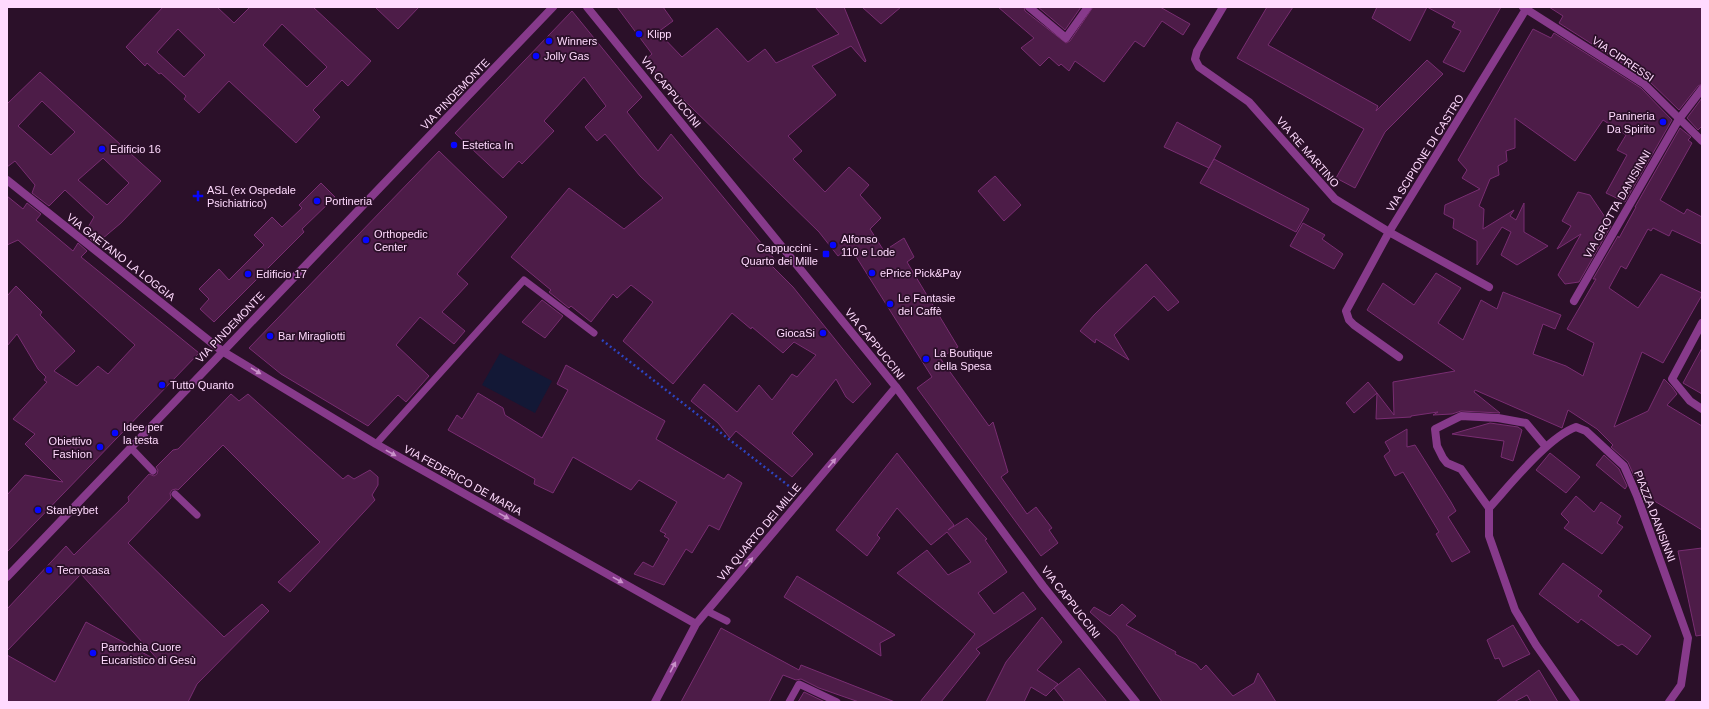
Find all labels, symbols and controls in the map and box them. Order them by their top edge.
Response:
place label: Klipp [647,28,671,40]
marker: Klipp [634,29,644,39]
street label: VIA CIPRESSI [1590,34,1656,84]
place label: Winners [557,35,598,47]
marker: Winners [544,36,554,46]
place label: Jolly Gas [544,50,590,62]
marker: Jolly Gas [531,51,541,61]
street label: VIA CAPPUCCINI [639,54,703,130]
street label: VIA PINDEMONTE [418,56,492,132]
street label: VIA SCIPIONE DI CASTRO [1384,92,1466,214]
place label: Panineria Da Spirito [1607,110,1656,135]
street label: VIA RE MARTINO [1274,114,1342,190]
marker: Panineria Da Spirito [1658,117,1668,127]
place label: Estetica In [462,139,513,151]
marker: Estetica In [449,140,459,150]
place label: Edificio 16 [110,143,161,155]
marker: Edificio 16 [97,144,107,154]
street label: VIA GROTTA DANISINNI [1581,148,1653,260]
place label: ASL (ex Ospedale Psichiatrico) [207,184,296,209]
marker: ASL (ex Ospedale Psichiatrico) [192,190,204,202]
place label: Portineria [325,195,373,207]
marker: Portineria [312,196,322,206]
street label: VIA GAETANO LA LOGGIA [64,211,178,303]
place label: Orthopedic Center [374,228,428,253]
place label: Alfonso 110 e Lode [841,233,895,258]
marker: Orthopedic Center [361,235,371,245]
marker: Alfonso 110 e Lode [828,240,838,250]
place label: Cappuccini - Quarto dei Mille [741,242,818,267]
marker: Cappuccini - Quarto dei Mille [821,249,831,259]
place label: ePrice Pick&Pay [880,267,962,279]
place label: Edificio 17 [256,268,307,280]
marker: ePrice Pick&Pay [867,268,877,278]
marker: Edificio 17 [243,269,253,279]
street label: VIA PINDEMONTE [193,289,267,365]
place label: Le Fantasie del Caffè [898,292,955,317]
marker: Le Fantasie del Caffè [885,299,895,309]
street label: VIA CAPPUCCINI [843,306,907,382]
place label: GiocaSi [776,327,815,339]
marker: GiocaSi [818,328,828,338]
place label: Bar Miragliotti [278,330,345,342]
marker: Bar Miragliotti [265,331,275,341]
place label: La Boutique della Spesa [934,347,993,372]
marker: La Boutique della Spesa [921,354,931,364]
one-way arrow [250,368,262,375]
place label: Tutto Quanto [170,379,234,391]
marker: Tutto Quanto [157,380,167,390]
place label: Idee per la testa [123,421,164,446]
marker: Idee per la testa [110,428,120,438]
place label: Obiettivo Fashion [49,435,92,460]
marker: Obiettivo Fashion [95,442,105,452]
street label: VIA FEDERICO DE MARIA [402,442,525,518]
one-way arrow [385,449,397,456]
one-way arrow [828,458,837,468]
street label: PIAZZA DANISINNI [1632,469,1678,563]
street label: VIA QUARTO DEI MILLE [715,481,803,583]
place label: Stanleybet [46,504,98,516]
marker: Stanleybet [33,505,43,515]
one-way arrow [499,513,510,520]
one-way arrow [744,557,753,568]
place label: Tecnocasa [57,564,110,576]
street label: VIA CAPPUCCINI [1039,564,1103,640]
marker: Tecnocasa [44,565,54,575]
one-way arrow [612,576,624,583]
place label: Parrochia Cuore Eucaristico di Gesù [101,641,196,666]
marker: Parrochia Cuore Eucaristico di Gesù [88,648,98,658]
one-way arrow [670,662,677,673]

